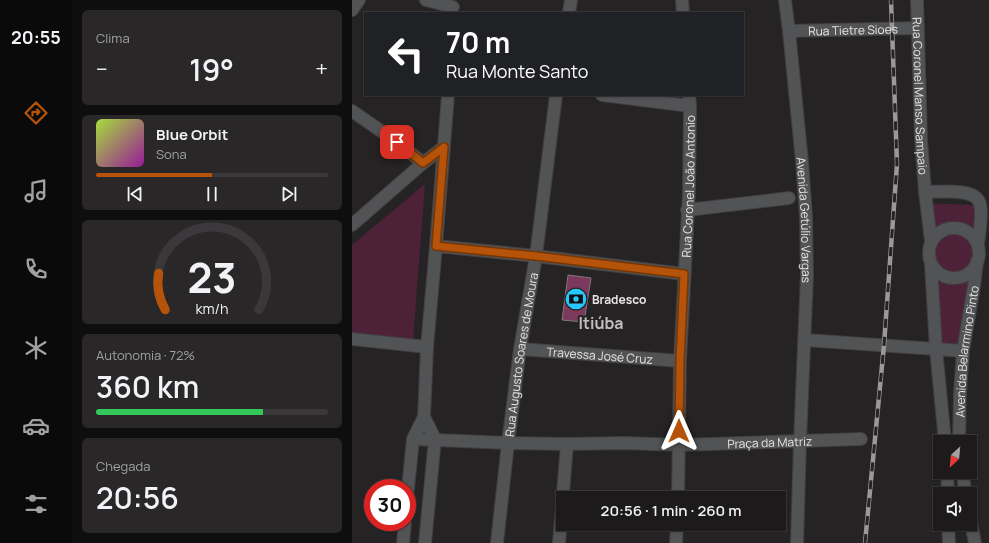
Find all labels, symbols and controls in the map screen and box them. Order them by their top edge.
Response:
street label: Rua Coronel Manso Sampaio [909,17,932,175]
street label: Rua Tietre Sioes [808,20,898,39]
text: 70 m [446,23,510,61]
text: 20:55 [11,25,61,49]
icon: left [380,28,432,80]
text: Clima [96,29,130,47]
text: 19° [189,49,234,90]
text: − [96,54,108,84]
text: + [315,54,328,84]
text: Rua Monte Santo [446,59,588,83]
icon: directions [22,99,50,127]
street label: Rua Coronel João Antonio [677,115,698,258]
text: Blue Orbit [156,124,228,145]
pin [380,125,414,159]
icon: arrive [386,131,408,153]
text: Sona [156,145,187,163]
street label: Avenida Getúlio Vargas [793,156,816,283]
icon: music [22,177,50,205]
icon: previous [124,183,146,205]
icon: pause [201,183,223,205]
icon: next [278,183,300,205]
text: 23 [188,248,236,304]
icon: phone [22,255,50,283]
street label: Rua Augusto Soares de Moura [500,271,542,438]
street label: Avenida Belarmino Pinto [951,284,982,418]
bank icon: Bradesco [563,286,589,312]
place label: Bradesco [592,291,646,308]
text: km/h [195,298,229,317]
district label: Itiúba [579,312,623,334]
icon: climate [22,334,50,362]
street label: Travessa José Cruz [546,343,653,367]
text: Autonomia · 72% [96,346,195,364]
text: 360 km [96,366,199,407]
position arrow [658,410,700,452]
icon: car [22,412,50,440]
street label: Praça da Matriz [727,432,813,452]
north arrow [933,435,977,479]
map controls [933,435,977,531]
text: Chegada [96,457,150,475]
text: 20:56 [96,477,179,518]
speed limit sign: 30 [364,479,416,531]
button: sound [933,487,977,531]
icon: filters [22,490,50,518]
text: 20:56 · 1 min · 260 m [601,500,741,521]

